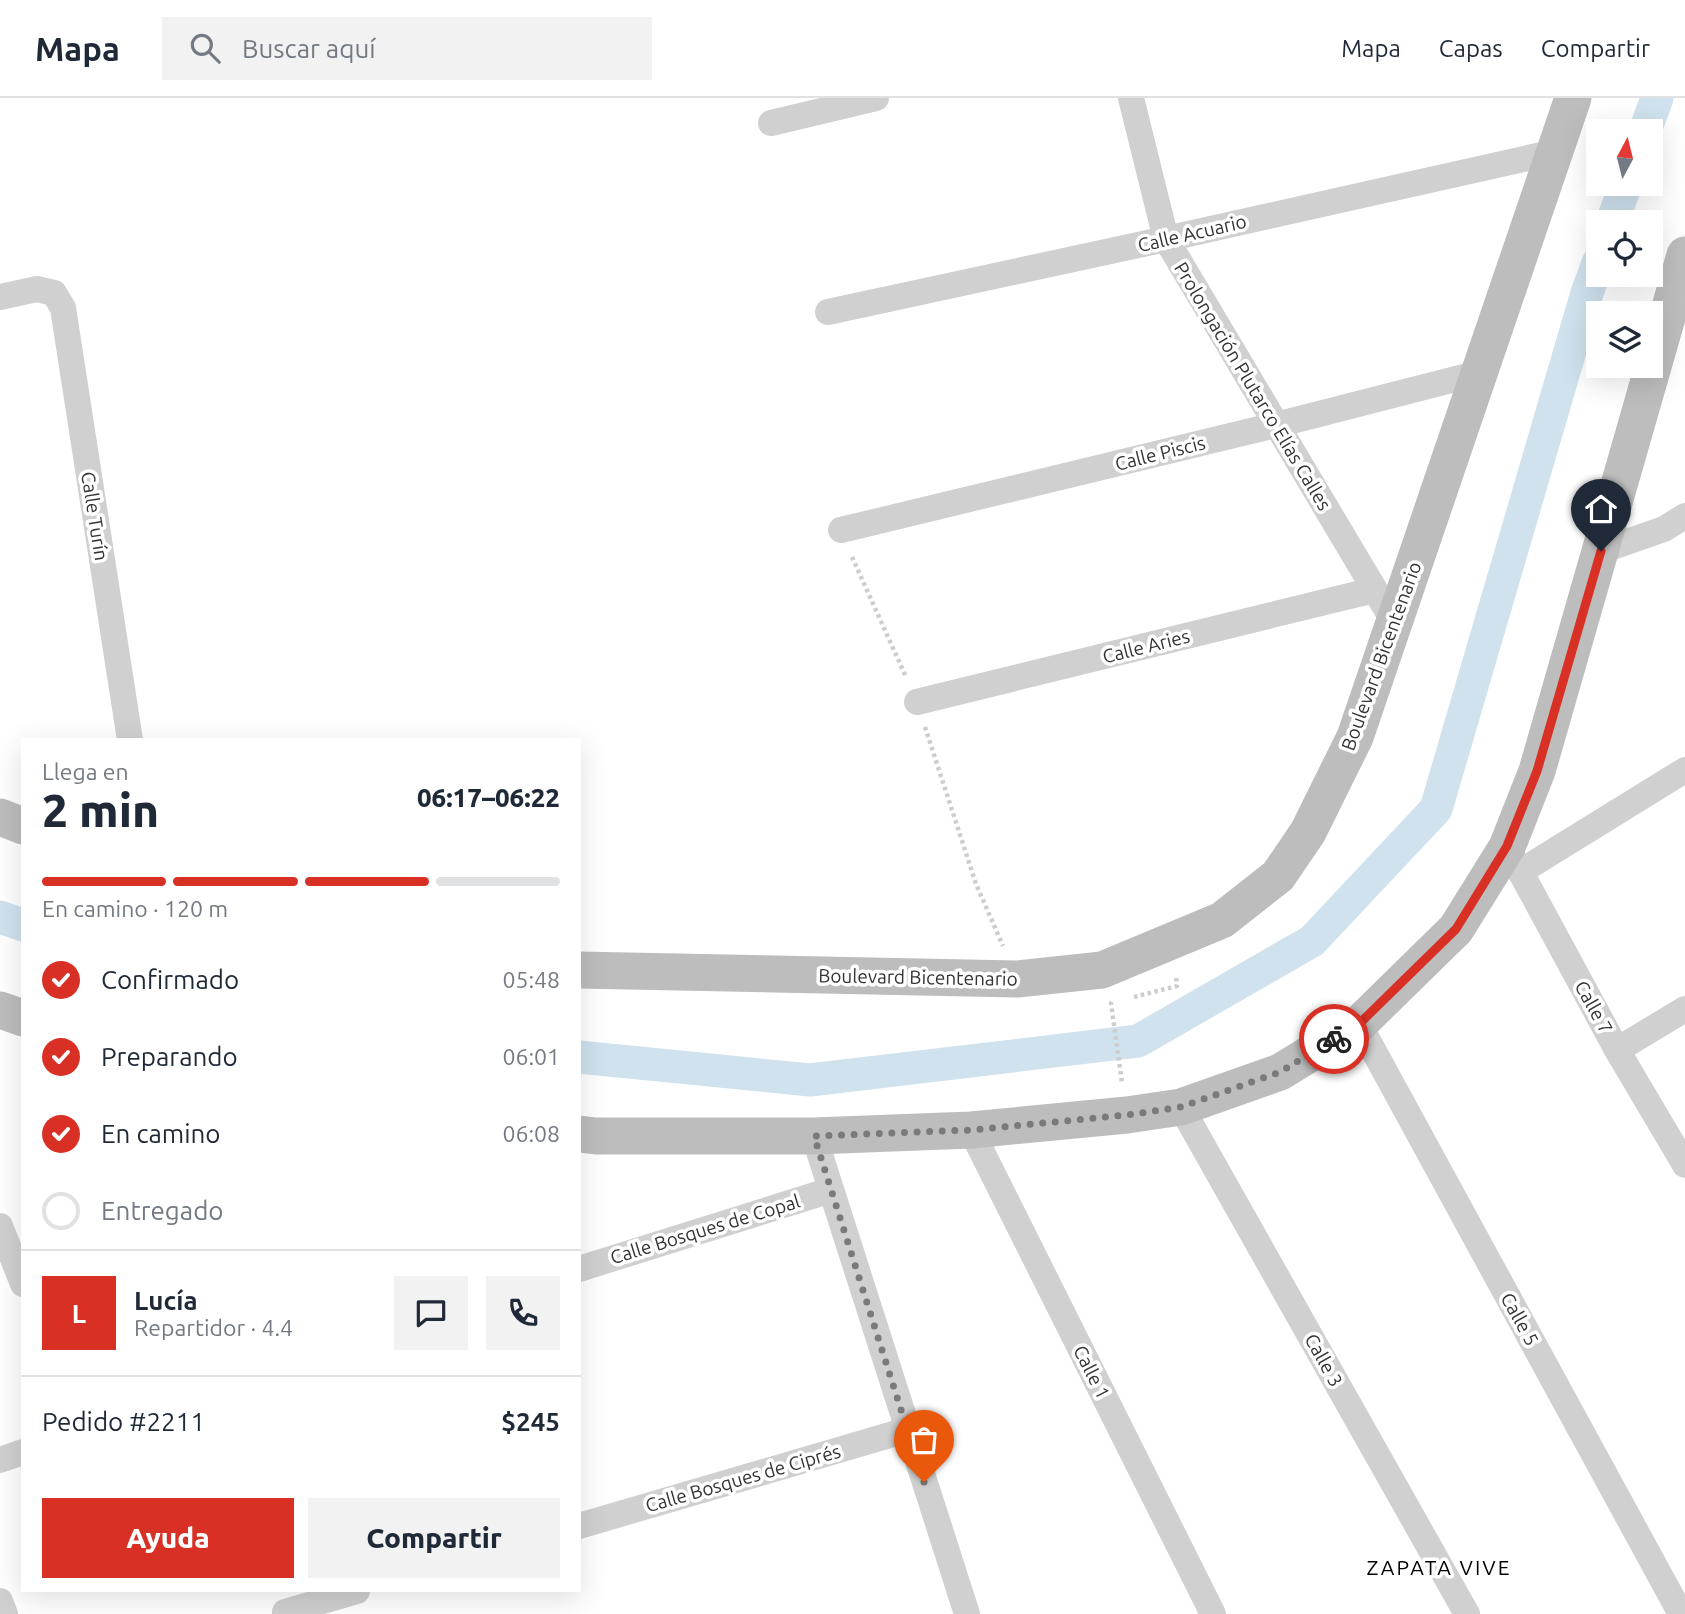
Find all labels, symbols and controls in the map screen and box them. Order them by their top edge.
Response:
search box [162,17,652,80]
icon: search [186,29,224,67]
text: Mapa [35,30,120,67]
text: Buscar aquí [242,34,376,63]
text: Mapa [1341,35,1401,62]
text: Capas [1439,35,1503,62]
text: Compartir [1541,35,1650,62]
north arrow [1586,119,1662,196]
map controls [1586,119,1663,378]
street label: Calle Acuario [1135,210,1249,256]
button: locate [1586,210,1663,287]
street label: Prolongación Plutarco Elías Calles [1170,258,1336,514]
button: layers [1586,301,1663,378]
street label: Calle Piscis [1113,431,1207,475]
street label: Calle Turín [77,470,113,562]
pin [1571,479,1631,551]
icon: home [1582,490,1620,528]
street label: Boulevard Bicentenario [1337,559,1425,753]
street label: Calle Aries [1100,625,1192,667]
text: Llega en [42,759,129,784]
text: 06:17–06:22 [417,783,560,812]
text: 2 min [42,784,159,836]
text: En camino · 120 m [42,896,228,921]
icon: check [42,961,80,999]
street label: Boulevard Bicentenario [818,964,1018,990]
text: Confirmado [101,965,239,994]
text: 05:48 [502,967,560,992]
street label: Calle 7 [1571,977,1617,1037]
courier [1299,1004,1369,1074]
icon: bike [1315,1020,1353,1058]
icon: check [42,1038,80,1076]
text: Preparando [101,1042,238,1071]
text: 06:01 [502,1044,560,1069]
icon: check [42,1115,80,1153]
text: En camino [101,1119,221,1148]
text: 06:08 [502,1121,560,1146]
street label: Calle Bosques de Copal [607,1190,803,1268]
text: Entregado [101,1196,224,1225]
button: chat [394,1276,468,1350]
button: phone [486,1276,560,1350]
text: Lucía [134,1286,198,1315]
street label: Calle 5 [1497,1289,1543,1349]
text: L [72,1299,86,1328]
text: Repartidor · 4.4 [134,1315,293,1340]
street label: Calle 3 [1301,1330,1347,1390]
street label: Calle 1 [1069,1342,1115,1402]
text: Pedido #2211 [42,1407,205,1436]
text: $245 [501,1407,560,1436]
pin [894,1410,954,1482]
icon: bag [905,1421,943,1459]
street label: Calle Bosques de Ciprés [643,1440,843,1516]
button: Ayuda [42,1498,294,1578]
button: Compartir [308,1498,560,1578]
district label: ZAPATA VIVE [1367,1555,1511,1579]

